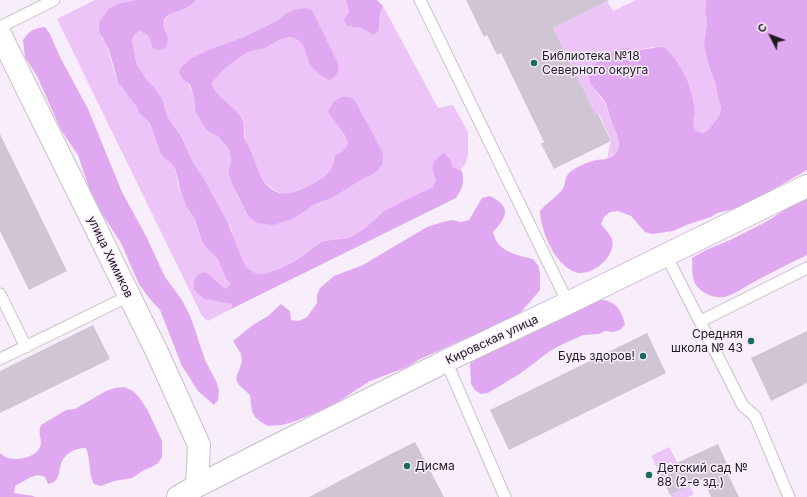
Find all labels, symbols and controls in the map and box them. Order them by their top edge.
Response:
north arrow [751,16,791,56]
text: С [754,20,770,36]
place label: Библиотека №18 Северного округа [542,49,648,77]
marker: Библиотека №18 Северного округа [529,58,539,68]
street label: улица Химиков [84,214,136,300]
street label: Кировская улица [443,312,541,368]
place label: Средняя школа № 43 [671,327,743,355]
marker: Средняя школа № 43 [746,336,756,346]
place label: Будь здоров! [558,349,635,363]
marker: Будь здоров! [638,351,648,361]
place label: Дисма [415,459,455,473]
marker: Дисма [402,461,412,471]
place label: Детский сад № 88 (2-е зд.) [657,461,748,489]
marker: Детский сад № 88 (2-е зд.) [644,470,654,480]

